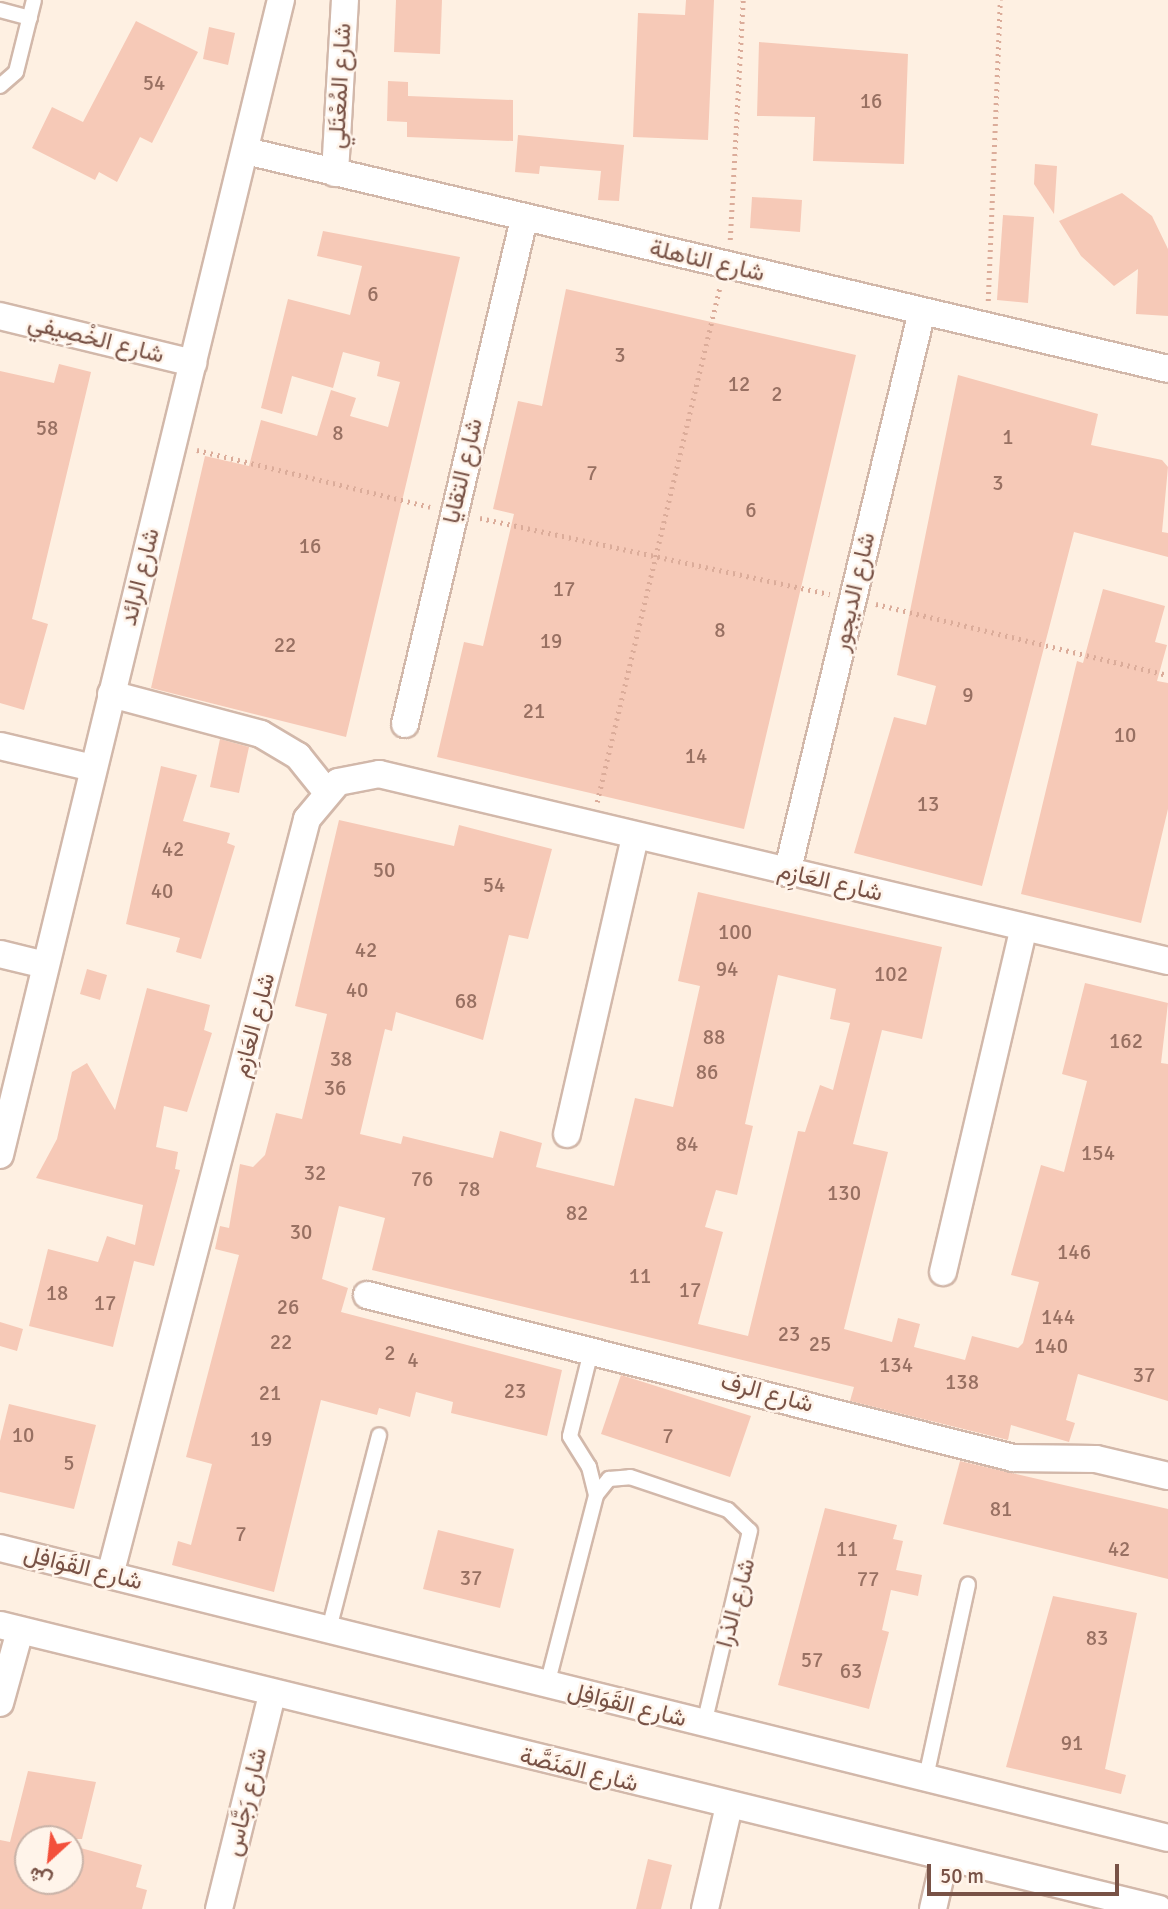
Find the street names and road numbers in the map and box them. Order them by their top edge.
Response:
street label: شارع المُعْتَلي [322,22,358,150]
street label: شارع الناهلة [647,234,767,288]
street label: شارع الخْصِيفي [25,308,167,370]
street label: شارع التقايا [437,416,489,526]
street label: شارع الرائد [114,525,166,629]
street label: شارع الديجور [826,530,882,654]
street label: شارع العَازِم [775,856,885,908]
street label: شارع العَازِم [226,970,282,1080]
street label: شارع الرف [718,1367,816,1419]
street label: شارع القَوَافِل [21,1539,145,1597]
street label: شارع الذرا [710,1555,762,1651]
street label: شارع القَوَافِل [565,1676,689,1734]
street label: شارع المَنَصَّة [517,1741,641,1799]
street label: شارع رَجَّاس [219,1745,273,1859]

